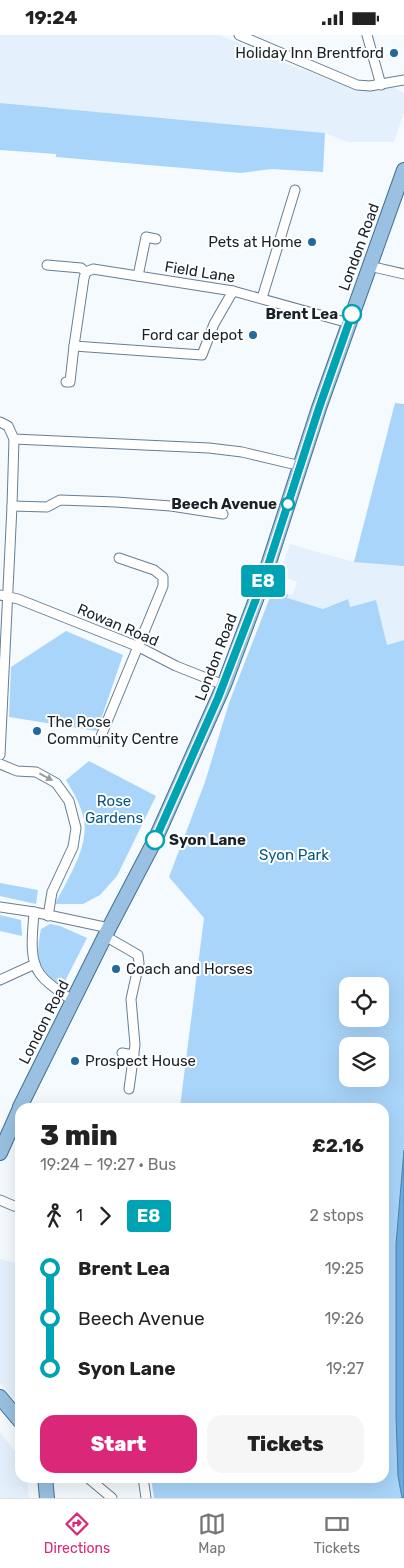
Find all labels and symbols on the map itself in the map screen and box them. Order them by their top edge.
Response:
place label: Holiday Inn Brentford [235,44,384,62]
marker: Holiday Inn Brentford [388,47,400,59]
street label: London Road [335,201,383,293]
place label: Pets at Home [208,233,302,251]
marker: Pets at Home [306,236,318,248]
street label: Field Lane [163,258,237,286]
marker: Brent Lea [342,304,362,324]
place label: Brent Lea [265,305,338,323]
place label: Ford car depot [141,326,243,344]
marker: Ford car depot [247,329,259,341]
place label: Beech Avenue [171,495,277,513]
marker: Beech Avenue [281,497,295,511]
line badge: E8 [240,565,286,597]
street label: Rowan Road [75,600,161,650]
street label: London Road [191,611,241,703]
place label: The Rose Community Centre [47,713,179,748]
marker: The Rose Community Centre [31,725,43,737]
one-way arrow [39,773,53,781]
park label: Rose Gardens [85,792,143,827]
marker: Syon Lane [145,830,165,850]
place label: Syon Lane [169,831,246,849]
park label: Syon Park [259,846,329,864]
place label: Coach and Horses [126,960,253,978]
marker: Coach and Horses [110,963,122,975]
street label: London Road [15,977,73,1067]
place label: Prospect House [85,1052,196,1070]
marker: Prospect House [69,1055,81,1067]

